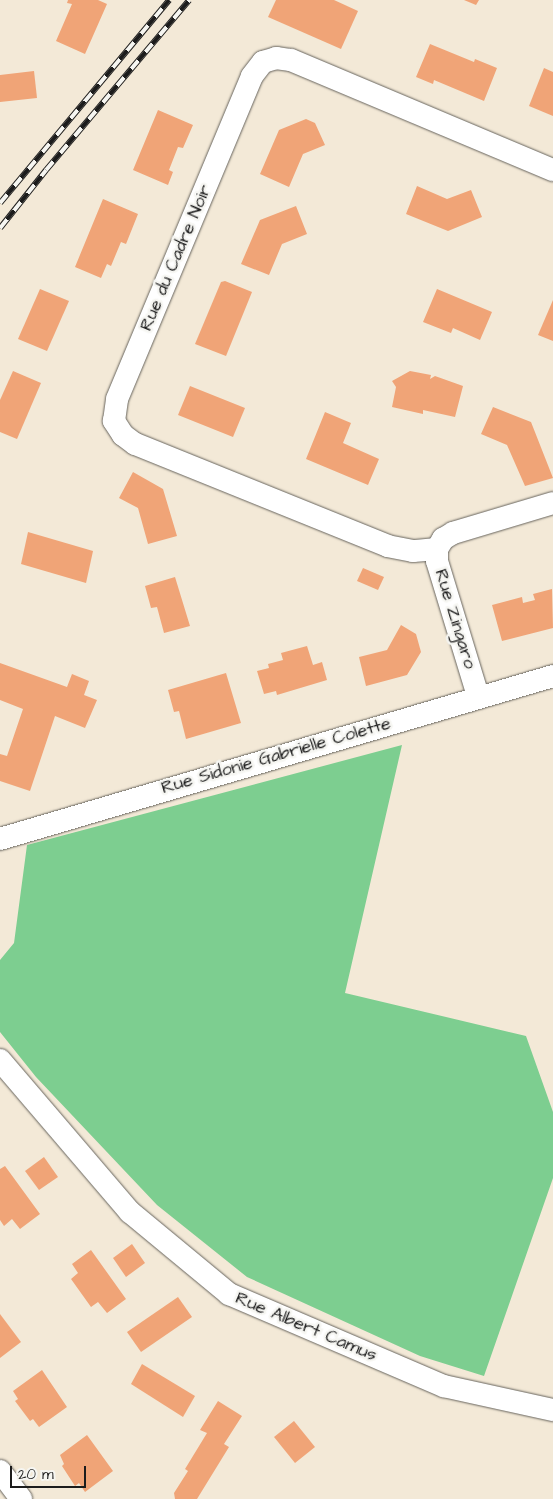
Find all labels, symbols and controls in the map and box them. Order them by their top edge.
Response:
street label: Rue du Cadre Noir [135,182,217,334]
street label: Rue Zingaro [430,566,480,672]
street label: Rue Sidonie Gabrielle Colette [159,713,393,799]
street label: Rue Albert Camus [232,1287,380,1367]
scale bar [12,1456,89,1488]
text: 20 m [18,1464,54,1485]

